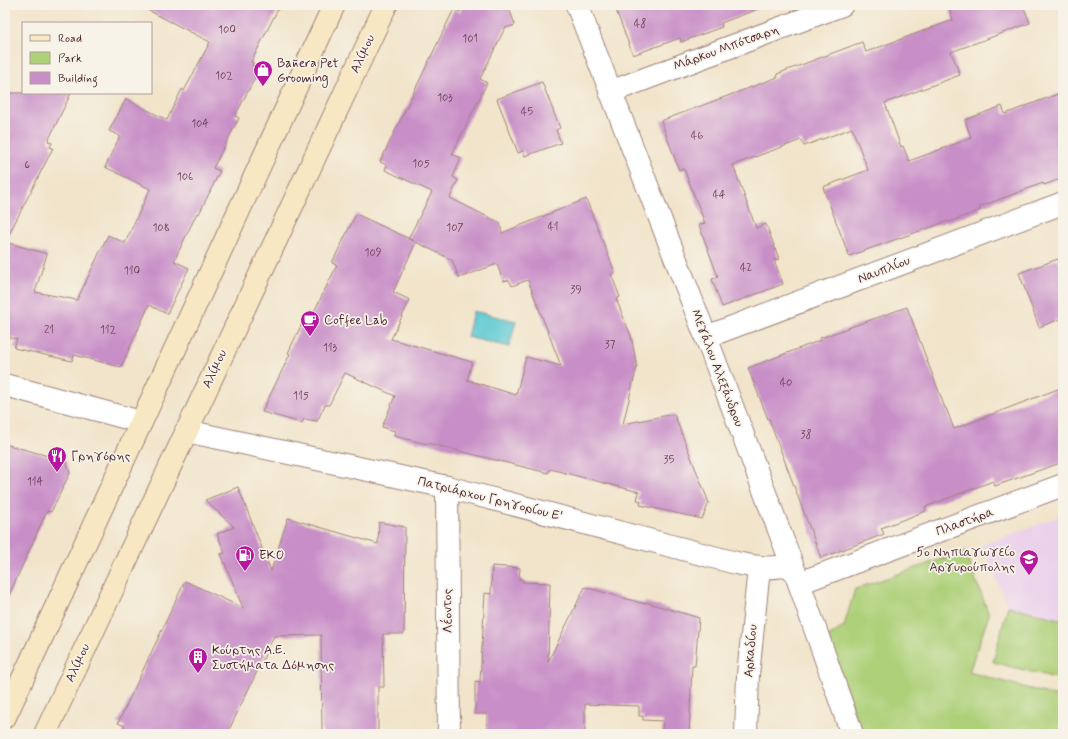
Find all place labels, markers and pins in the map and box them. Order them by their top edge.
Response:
place label: Bañera Pet Grooming [277,55,339,88]
shop icon: Bañera Pet Grooming [252,59,274,87]
cafe icon: Coffee Lab [299,309,321,337]
place label: Coffee Lab [324,312,388,329]
restaurant icon: Γρηγόρης [46,445,68,473]
place label: Γρηγόρης [71,448,131,465]
fuel station icon: EKO [234,544,256,572]
place label: 5ο Νηπιαγωγείο Αργυρούπολης [916,544,1015,576]
place label: EKO [259,547,284,564]
school or university icon: 5ο Νηπιαγωγείο Αργυρούπολης [1018,548,1040,576]
place label: Κούρτης Α.Ε. Συστήματα Δόμησης [212,642,334,674]
building icon: Κούρτης Α.Ε. Συστήματα Δόμησης [187,646,209,674]

